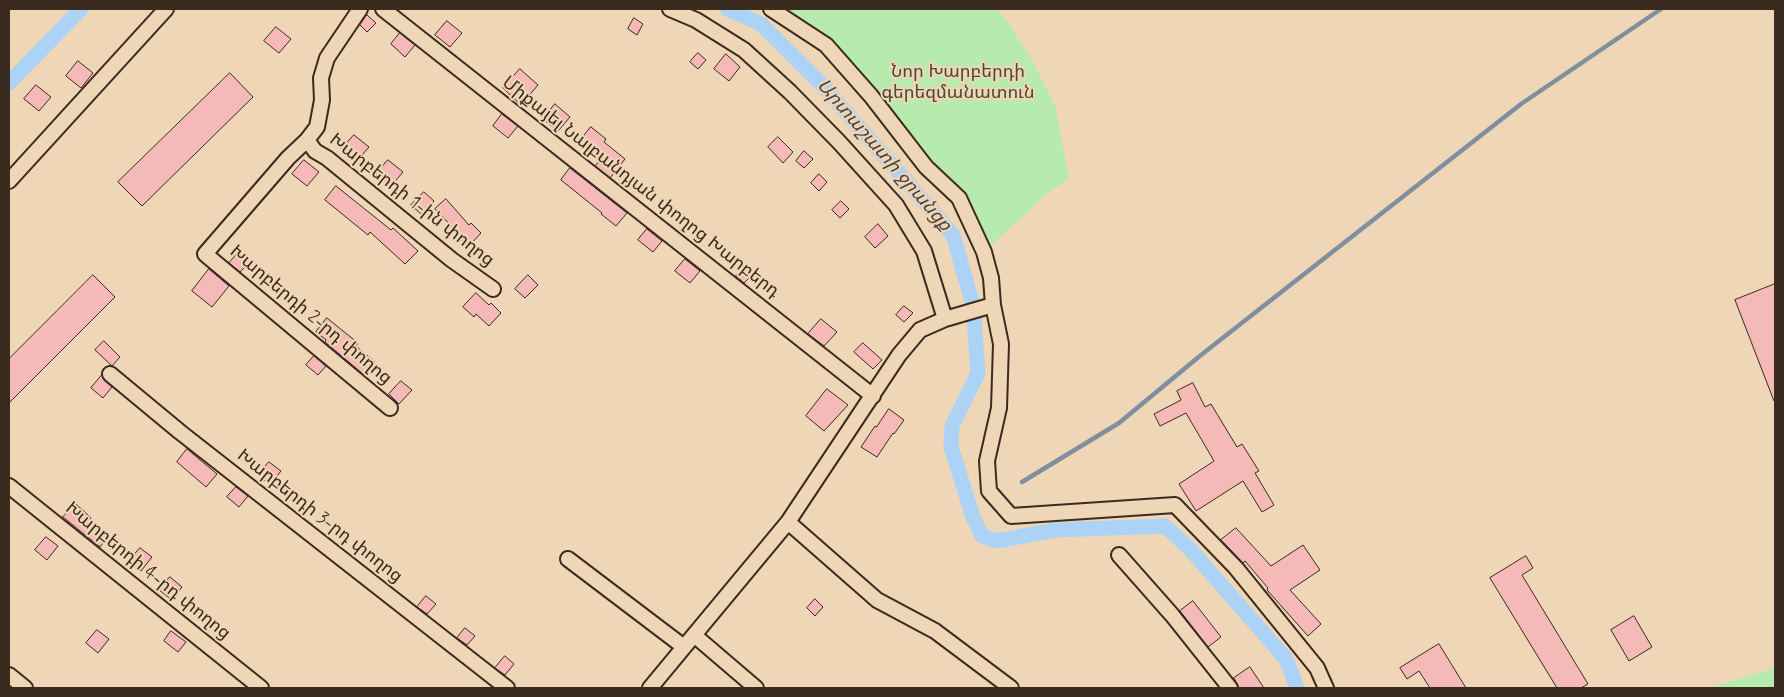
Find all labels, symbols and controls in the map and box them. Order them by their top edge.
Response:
park label: Նոր Խարբերդի գերեզմանատուն [881,62,1035,104]
street label: Միքայել Նալբանդյան փողոց Խարբերդ [497,73,783,303]
water label: Արտաշատի ջրանցք [811,75,955,237]
street label: Խարբերդի 1-ին փողոց [324,130,498,272]
street label: Խարբերդի 2-րդ փողոց [225,242,395,390]
street label: Խարբերդի 3-րդ փողոց [232,446,406,588]
street label: Խարբերդի 4-րդ փողոց [60,499,234,645]

